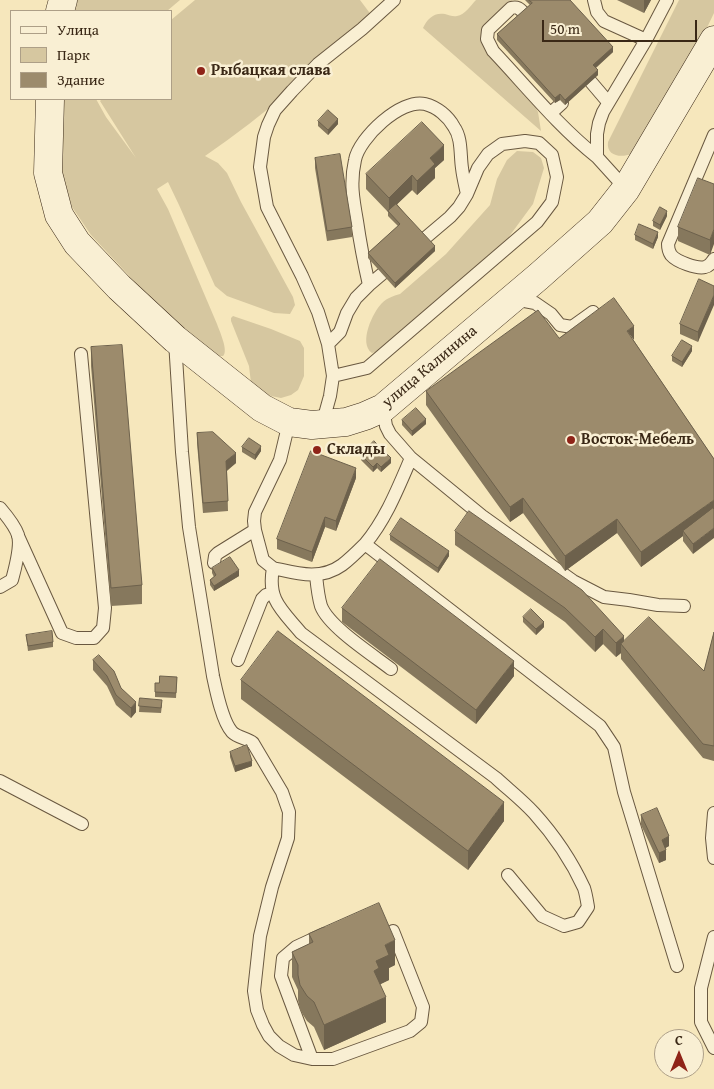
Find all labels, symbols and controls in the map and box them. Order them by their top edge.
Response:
legend [10,10,172,100]
scale bar [544,10,699,42]
text: 50 m [550,18,580,39]
text: Улица [57,19,99,40]
text: Парк [57,44,90,65]
place label: Рыбацкая слава [211,61,331,81]
marker: Рыбацкая слава [195,65,207,77]
text: Здание [57,69,105,90]
street label: улица Калинина [379,322,481,412]
place label: Восток-Мебель [581,430,694,450]
marker: Восток-Мебель [565,434,577,446]
place label: Склады [327,440,385,460]
marker: Склады [311,444,323,456]
north arrow [654,1029,704,1079]
text: С [675,1030,683,1050]

